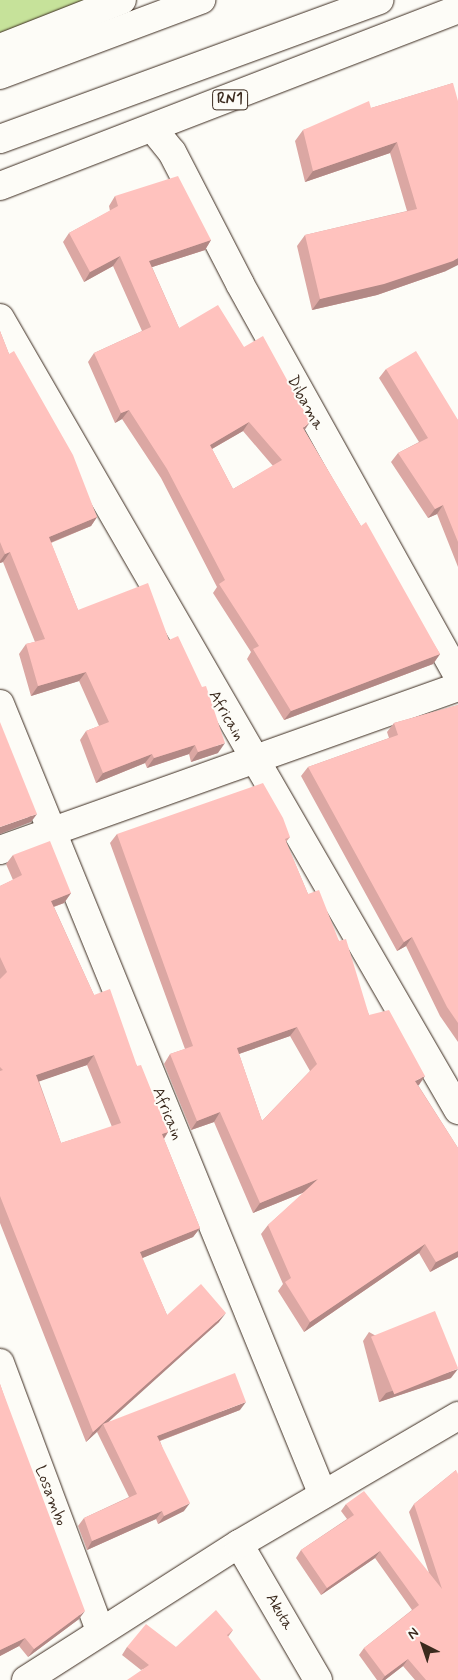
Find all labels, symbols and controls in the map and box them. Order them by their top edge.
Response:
road number: RN1 [211,88,249,112]
street label: Dibama [282,373,328,433]
street label: Africain [204,687,248,745]
street label: Africain [148,1085,186,1143]
street label: Losambo [30,1463,70,1529]
street label: Akuta [261,1590,297,1634]
north arrow [398,1620,448,1670]
text: N [404,1624,423,1644]

